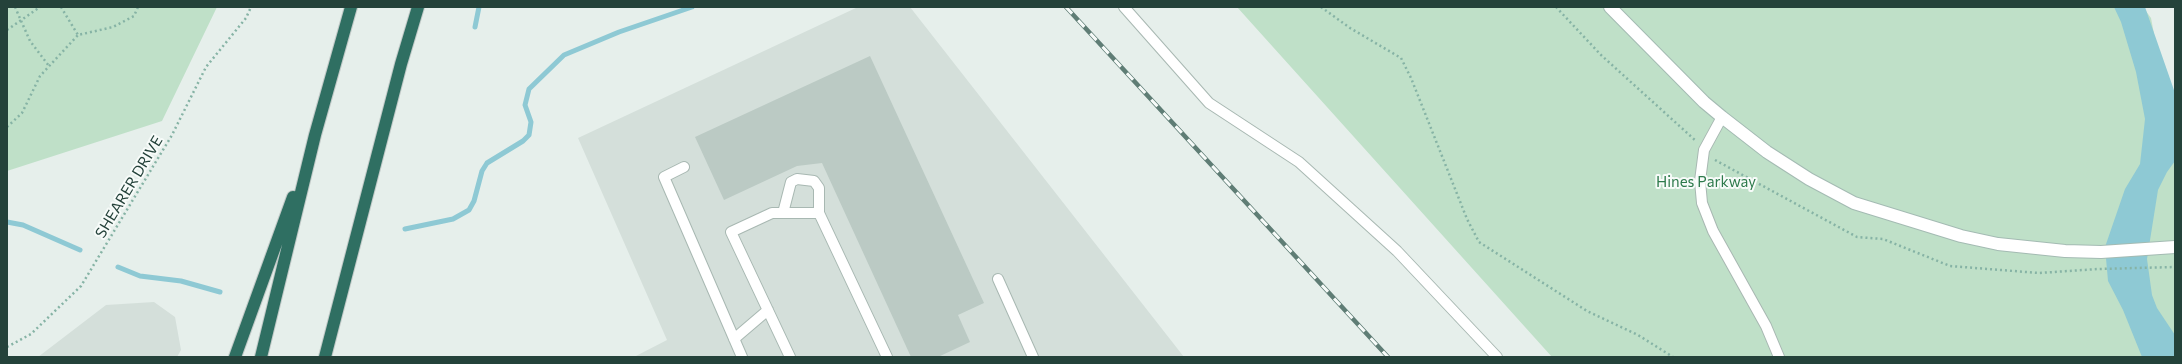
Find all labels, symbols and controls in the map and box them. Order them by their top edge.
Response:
street label: SHEARER DRIVE [92,133,166,241]
park label: Hines Parkway [1656,173,1756,191]

